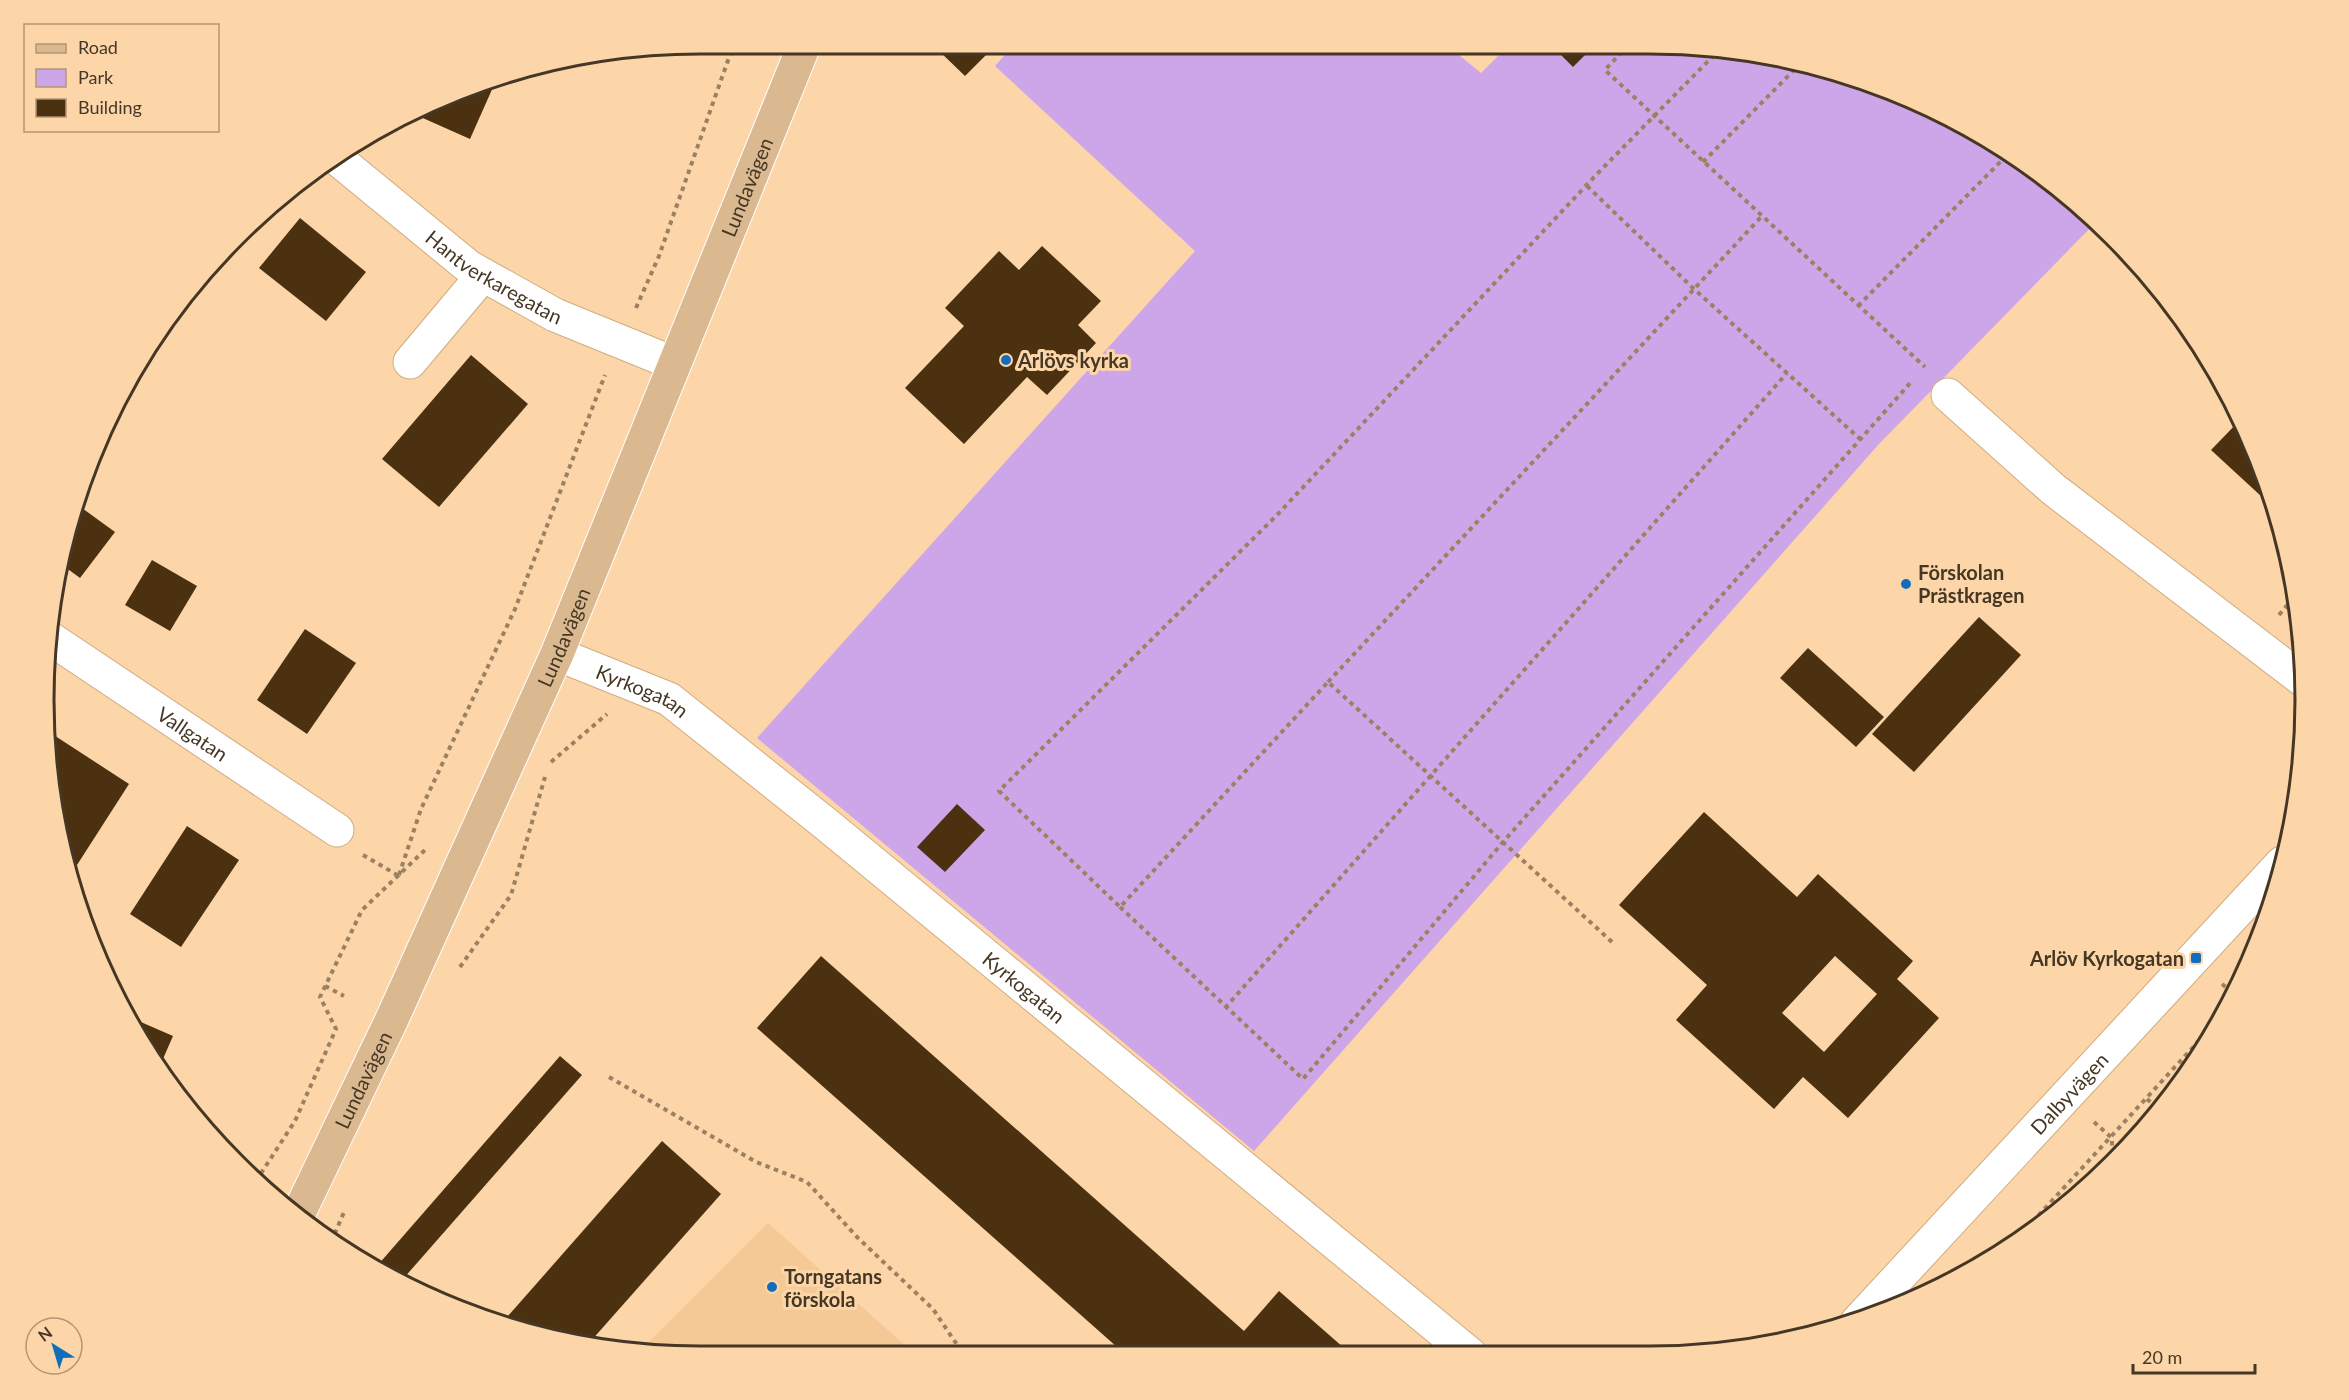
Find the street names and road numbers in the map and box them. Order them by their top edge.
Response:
street label: Lundavägen [716,134,777,240]
street label: Hantverkaregatan [421,225,566,329]
street label: Lundavägen [532,584,595,690]
street label: Kyrkogatan [593,659,694,722]
street label: Vallgatan [153,701,233,766]
street label: Kyrkogatan [978,946,1070,1028]
street label: Lundavägen [329,1027,396,1132]
street label: Dalbyvägen [2025,1047,2113,1139]

